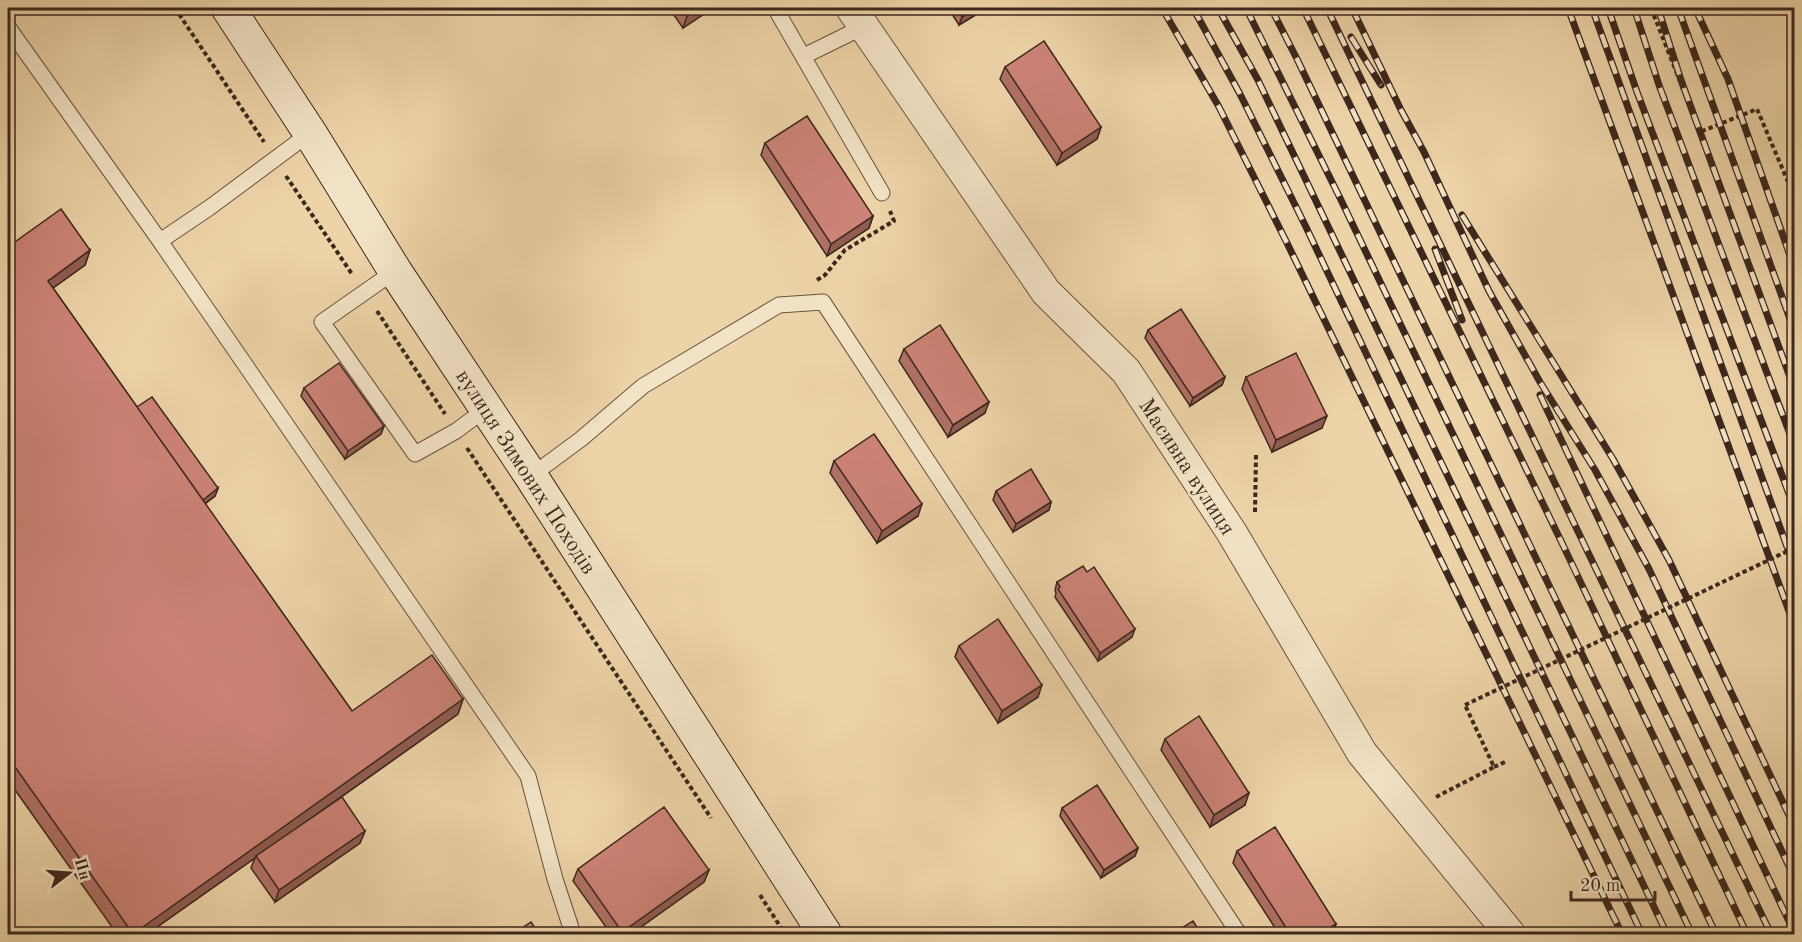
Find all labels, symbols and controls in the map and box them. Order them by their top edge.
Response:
street label: вулиця Зимових Походів [451,366,600,578]
street label: Масивна вулиця [1134,395,1239,539]
north arrow [39,843,99,903]
text: Пн [71,856,92,882]
scale bar [1571,864,1655,902]
text: 20 m [1580,877,1620,895]

